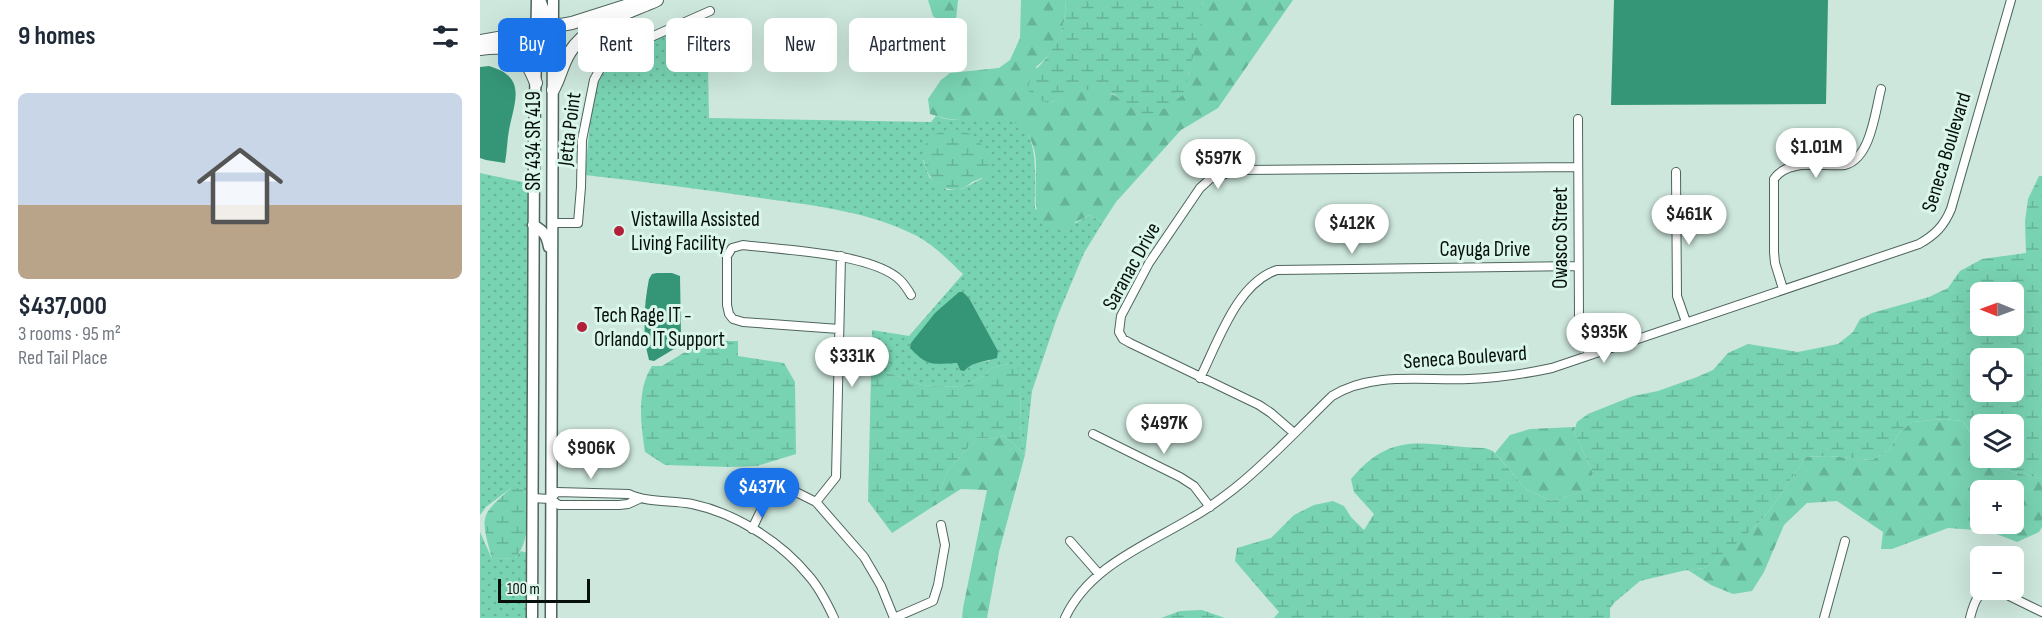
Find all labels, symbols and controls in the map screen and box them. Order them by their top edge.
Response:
chip: Buy [498,18,566,72]
chip: Rent [578,18,654,72]
chip: Filters [666,18,752,72]
chip: New [764,18,837,72]
chip: Apartment [849,18,967,72]
icon: filters [429,20,462,53]
text: 9 homes [18,21,96,52]
street label: Seneca Boulevard [1916,89,1977,215]
street label: SR 434 SR 419 [521,91,546,191]
street label: Jetta Point [552,91,586,168]
pin: $1.01M [1767,128,1865,179]
icon: home [186,132,294,240]
text: $1.01M [1790,135,1842,159]
pin: $597K [1176,139,1260,190]
text: $597K [1194,146,1242,170]
street label: Owasco Street [1548,187,1573,289]
pin: $461K [1647,195,1731,246]
text: $461K [1666,202,1712,226]
pin: $412K [1310,204,1394,255]
place label: Vistawilla Assisted Living Facility [631,207,760,256]
text: $412K [1329,211,1375,235]
street label: Saranac Drive [1097,218,1166,314]
marker: Vistawilla Assisted Living Facility [612,224,626,238]
street label: Cayuga Drive [1440,237,1530,262]
north arrow [1970,282,2024,336]
map controls [1970,282,2024,600]
text: $437,000 [18,291,107,322]
place label: Tech Rage IT - Orlando IT Support [594,303,725,352]
pin: $935K [1562,313,1646,364]
marker: Tech Rage IT - Orlando IT Support [575,320,589,334]
text: $935K [1580,320,1628,344]
text: 3 rooms · 95 m² [18,322,121,346]
pin: $331K [810,337,894,388]
street label: Seneca Boulevard [1402,341,1528,374]
text: $331K [829,344,875,368]
text: Red Tail Place [18,346,108,370]
button: locate [1970,348,2024,402]
pin: $497K [1122,404,1206,455]
text: $497K [1140,411,1188,435]
button: layers [1970,414,2024,468]
pin: $906K [549,429,633,480]
text: $906K [567,436,615,460]
pin: $437K [720,468,804,519]
text: $437K [738,475,786,499]
button: + [1970,480,2024,534]
button: − [1970,546,2024,600]
scale bar [498,576,590,604]
text: 100 m [507,580,540,599]

